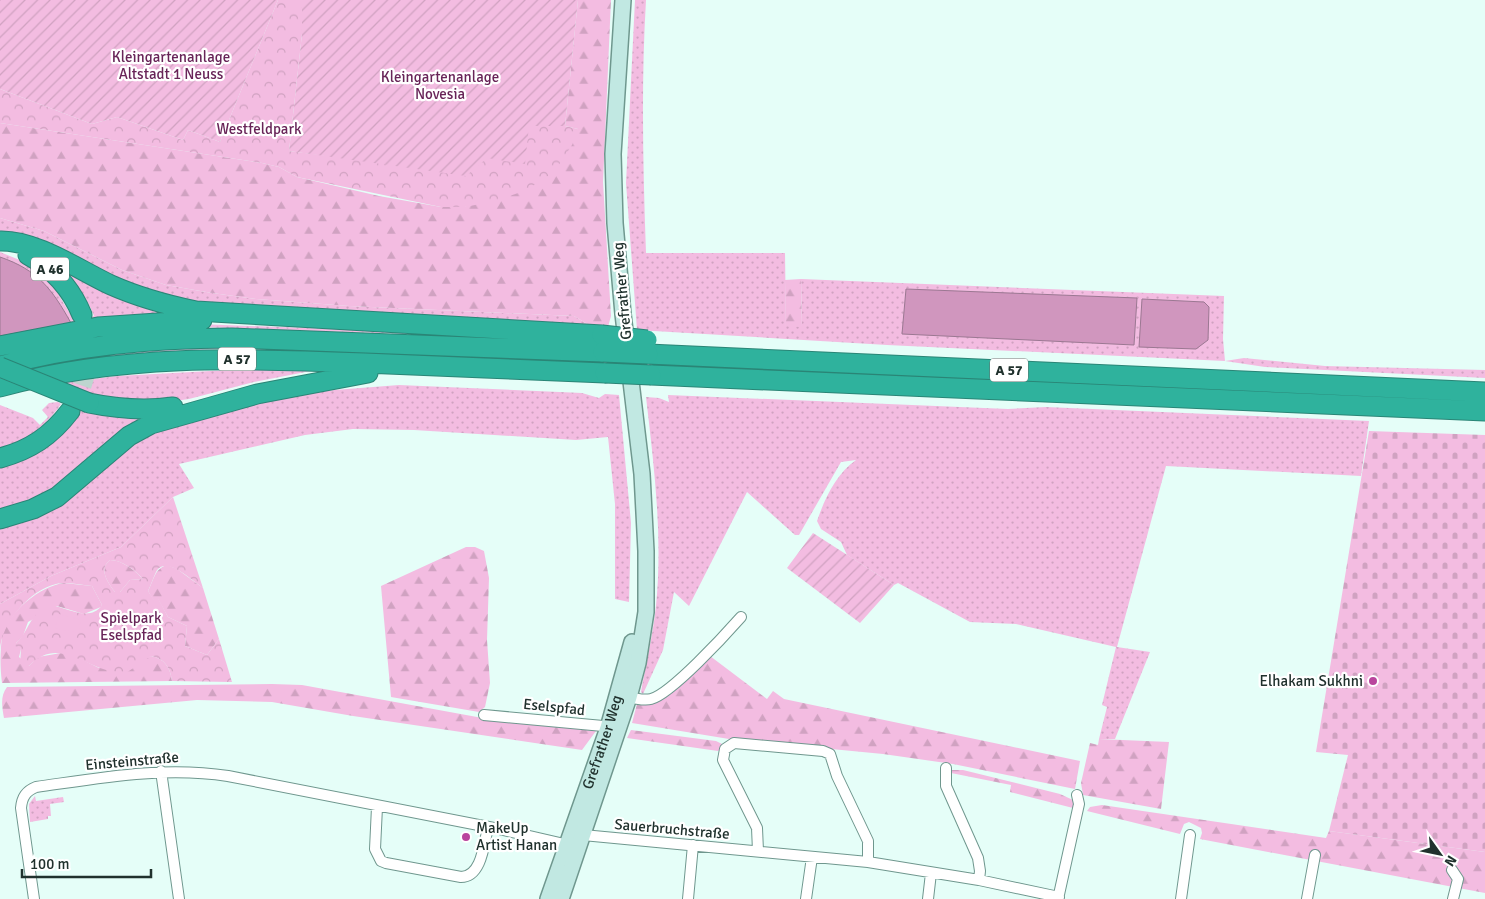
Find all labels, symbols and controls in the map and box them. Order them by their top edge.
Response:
park label: Kleingartenanlage Altstadt 1 Neuss [112,48,230,83]
park label: Kleingartenanlage Novesia [381,68,499,103]
park label: Westfeldpark [216,120,302,138]
street label: Grefrather Weg [609,241,635,341]
road number: A 46 [31,258,69,280]
road number: A 57 [218,348,256,370]
road number: A 57 [990,358,1028,382]
park label: Spielpark Eselspfad [100,609,162,644]
place label: Elhakam Sukhni [1259,672,1363,690]
marker: Elhakam Sukhni [1367,675,1379,687]
street label: Grefrather Weg [578,693,626,792]
street label: Eselspfad [522,695,586,719]
street label: Einsteinstraße [84,748,180,774]
street label: Sauerbruchstraße [614,815,730,843]
place label: MakeUp Artist Hanan [476,819,557,854]
north arrow [1415,829,1465,879]
marker: MakeUp Artist Hanan [460,831,472,843]
scale bar [22,846,151,878]
text: N [1441,852,1460,870]
text: 100 m [30,855,70,873]

